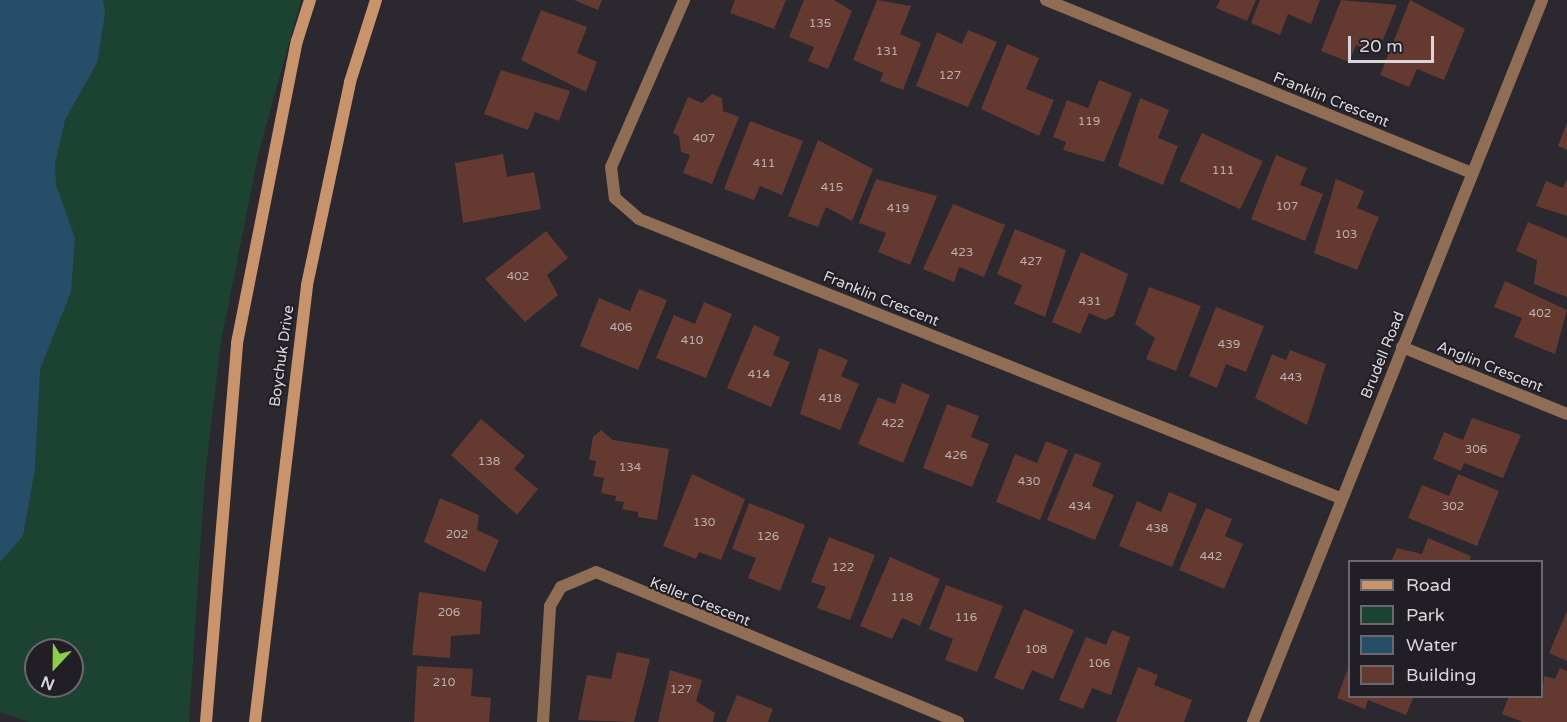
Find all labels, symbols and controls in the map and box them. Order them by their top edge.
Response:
house number: 135 [809,17,831,31]
scale bar [1351,24,1436,62]
text: 20 m [1359,35,1403,57]
house number: 131 [876,45,898,59]
house number: 127 [939,69,961,83]
street label: Franklin Crescent [1270,69,1392,131]
house number: 119 [1078,115,1100,129]
house number: 407 [693,132,715,146]
house number: 411 [753,157,775,171]
house number: 111 [1212,164,1234,178]
house number: 415 [821,181,843,195]
house number: 107 [1276,200,1298,214]
house number: 419 [887,202,909,216]
house number: 103 [1335,228,1357,242]
house number: 423 [951,246,973,260]
house number: 427 [1020,255,1042,269]
street label: Franklin Crescent [820,268,942,330]
house number: 402 [507,270,529,284]
house number: 431 [1079,295,1101,309]
street label: Boychuk Drive [266,304,298,408]
house number: 402 [1529,307,1551,321]
street label: Brudell Road [1357,309,1409,401]
house number: 406 [610,321,632,335]
house number: 410 [681,334,703,348]
house number: 439 [1218,338,1240,352]
street label: Anglin Crescent [1434,338,1546,396]
house number: 414 [748,368,770,382]
house number: 443 [1280,371,1302,385]
house number: 418 [819,392,841,406]
house number: 422 [882,417,904,431]
house number: 306 [1465,443,1487,457]
house number: 426 [945,449,967,463]
house number: 138 [478,455,500,469]
house number: 134 [619,461,641,475]
house number: 430 [1018,475,1040,489]
house number: 434 [1069,500,1091,514]
house number: 302 [1442,500,1464,514]
house number: 130 [693,516,715,530]
house number: 438 [1146,522,1168,536]
house number: 202 [446,528,468,542]
house number: 126 [757,530,779,544]
house number: 442 [1200,550,1222,564]
legend [1348,560,1543,698]
house number: 122 [832,561,854,575]
street label: Keller Crescent [647,574,753,630]
text: Road [1406,574,1451,596]
house number: 118 [891,591,913,605]
text: Park [1406,604,1444,626]
house number: 206 [438,606,460,620]
house number: 116 [955,611,977,625]
text: Water [1406,634,1457,656]
north arrow [24,638,84,698]
house number: 108 [1025,643,1047,657]
house number: 106 [1088,657,1110,671]
text: Building [1406,664,1476,686]
text: N [38,671,58,695]
house number: 210 [433,676,455,690]
house number: 127 [670,683,692,697]

